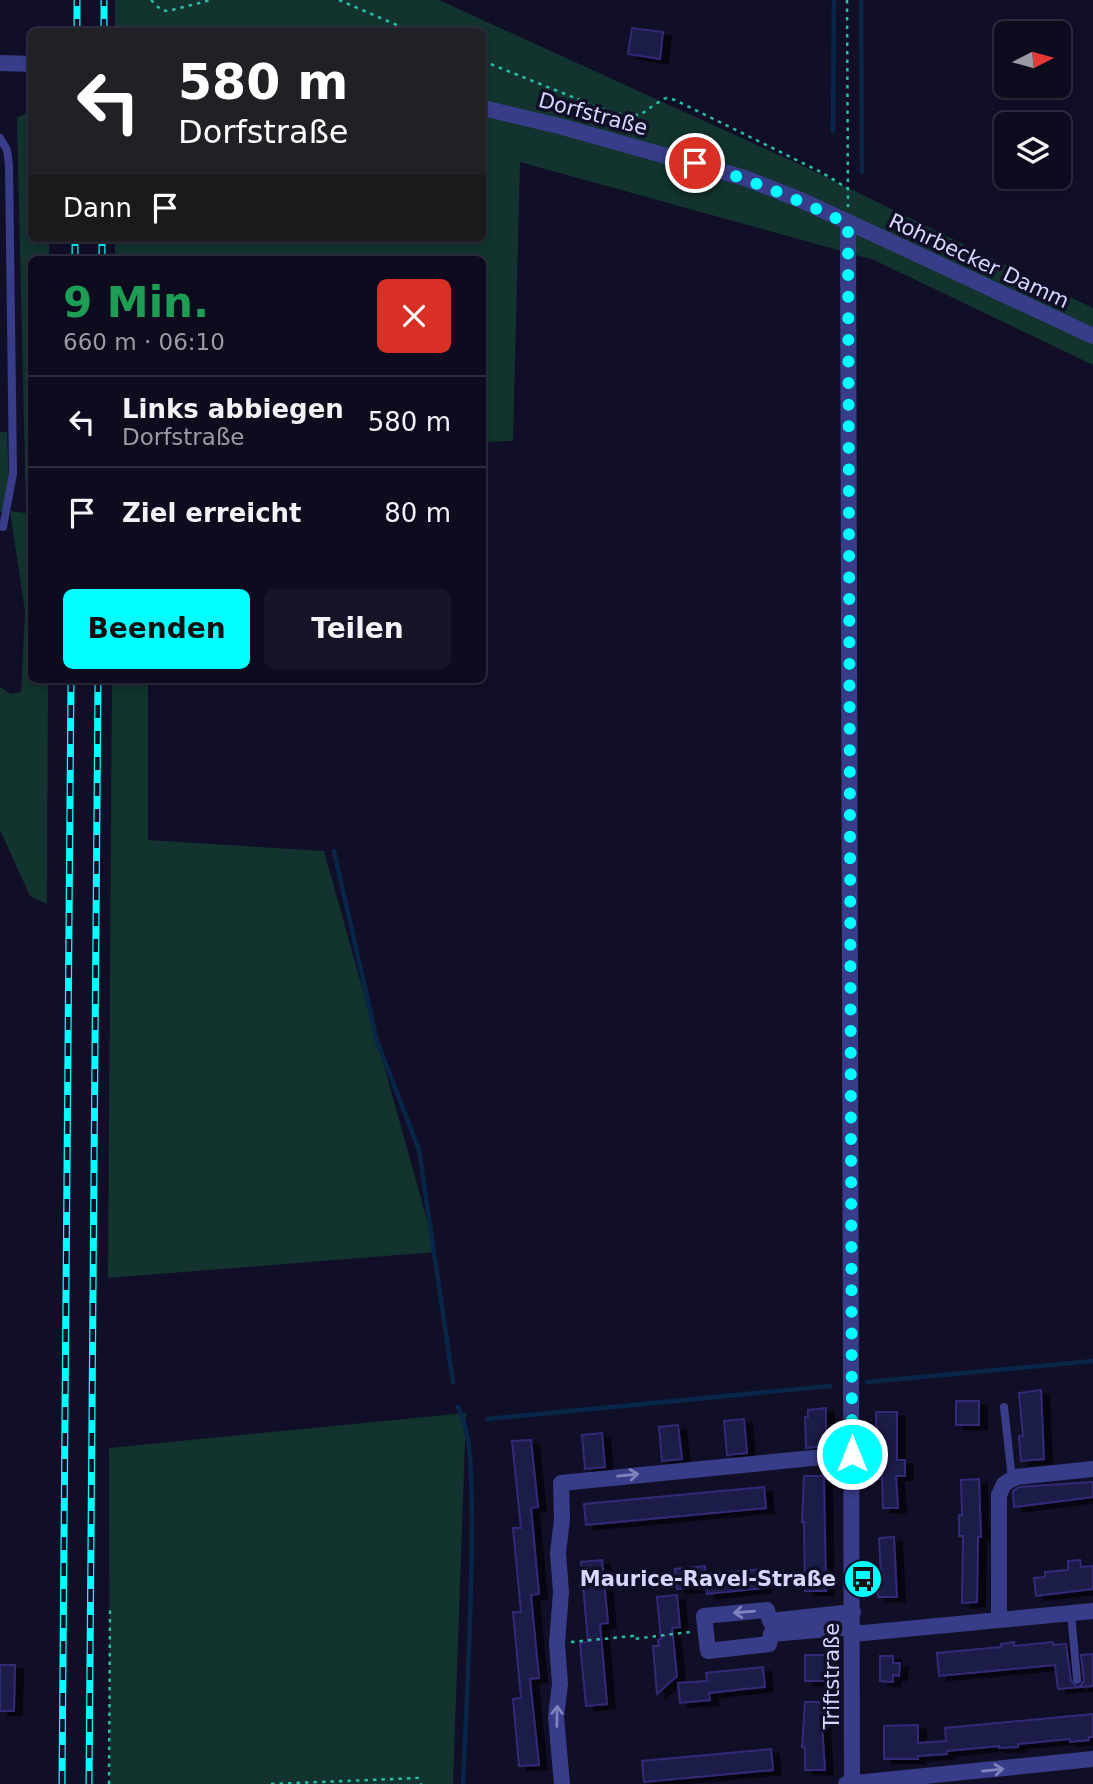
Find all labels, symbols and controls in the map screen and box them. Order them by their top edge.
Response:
north arrow [994,21,1071,98]
map controls [994,21,1071,189]
text: 580 m [178,54,348,111]
icon: left [63,56,154,147]
street label: Dorfstraße [536,88,650,140]
button: layers [994,112,1071,189]
text: Dorfstraße [178,113,348,151]
pin [665,133,725,193]
icon: arrive [676,144,714,182]
icon: arrive [146,189,184,227]
text: Dann [63,193,132,223]
street label: Rohrbecker Damm [885,209,1073,313]
text: 9 Min. [63,278,209,327]
button: close [377,279,451,353]
text: 660 m · 06:10 [63,329,225,355]
text: Links abbiegen [122,394,344,424]
icon: left [63,403,101,441]
text: 580 m [368,407,451,437]
text: Dorfstraße [122,424,245,450]
icon: arrive [63,494,101,532]
text: Ziel erreicht [122,498,302,528]
text: 80 m [384,498,451,528]
button: Beenden [63,589,250,669]
button: Teilen [264,589,451,669]
position arrow [815,1417,889,1491]
one-way arrow [617,1469,639,1482]
bus stop icon: Maurice-Ravel-Straße [842,1558,884,1600]
place label: Maurice-Ravel-Straße [580,1567,836,1591]
one-way arrow [733,1606,756,1619]
street label: Triftstraße [820,1623,844,1730]
one-way arrow [550,1705,564,1728]
one-way arrow [982,1763,1004,1776]

